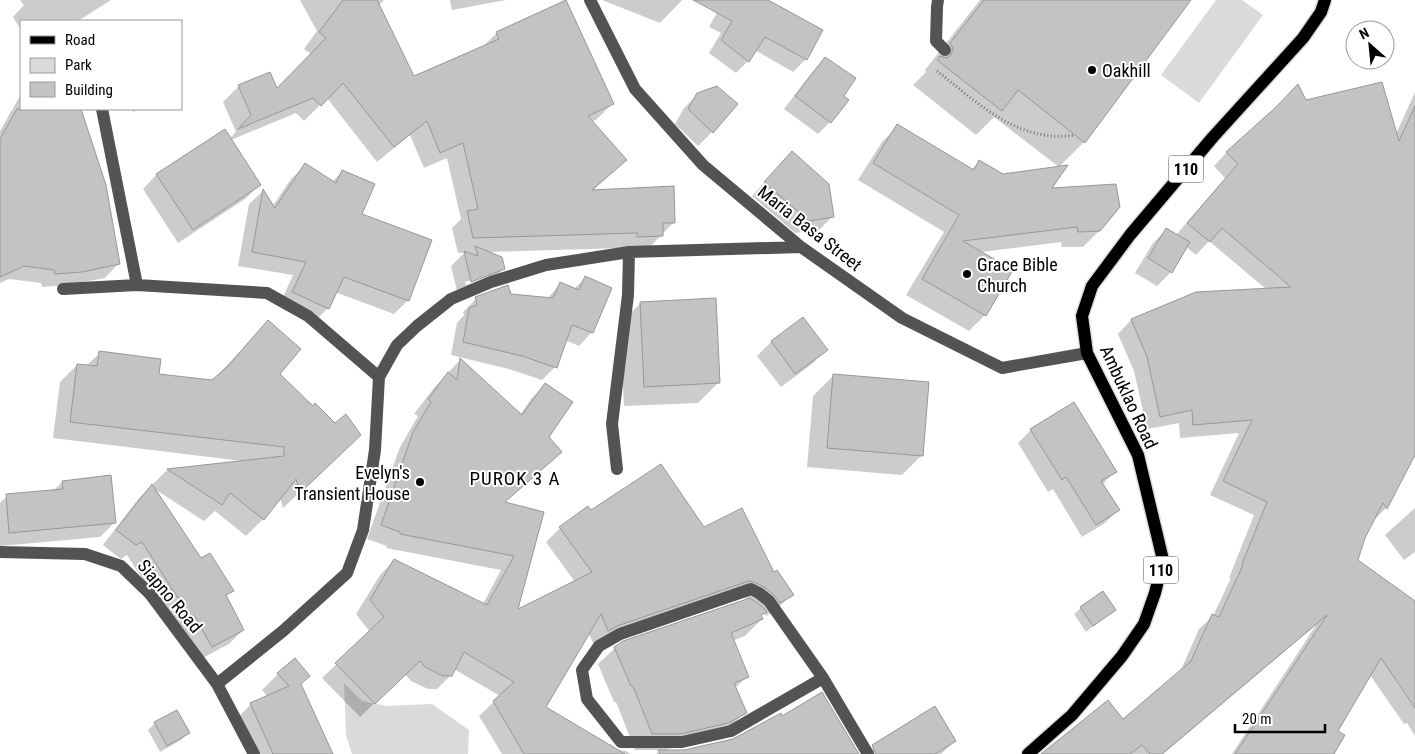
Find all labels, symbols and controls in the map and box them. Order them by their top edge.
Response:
legend [20,20,182,110]
north arrow [1345,20,1395,70]
text: N [1357,24,1372,42]
text: Road [65,31,95,49]
text: Park [65,56,92,74]
place label: Oakhill [1102,60,1151,81]
marker: Oakhill [1086,64,1098,76]
text: Building [65,81,113,99]
road number: 110 [1168,156,1204,182]
street label: Maria Basa Street [754,181,866,275]
place label: Grace Bible Church [977,254,1058,296]
marker: Grace Bible Church [961,268,973,280]
street label: Ambuklao Road [1096,342,1162,452]
place label: Evelyn's Transient House [294,462,410,504]
district label: PUROK 3 A [469,467,561,490]
marker: Evelyn's Transient House [414,476,426,488]
street label: Siapno Road [133,555,207,637]
road number: 110 [1144,556,1178,584]
scale bar [1235,702,1325,734]
text: 20 m [1242,710,1272,728]

